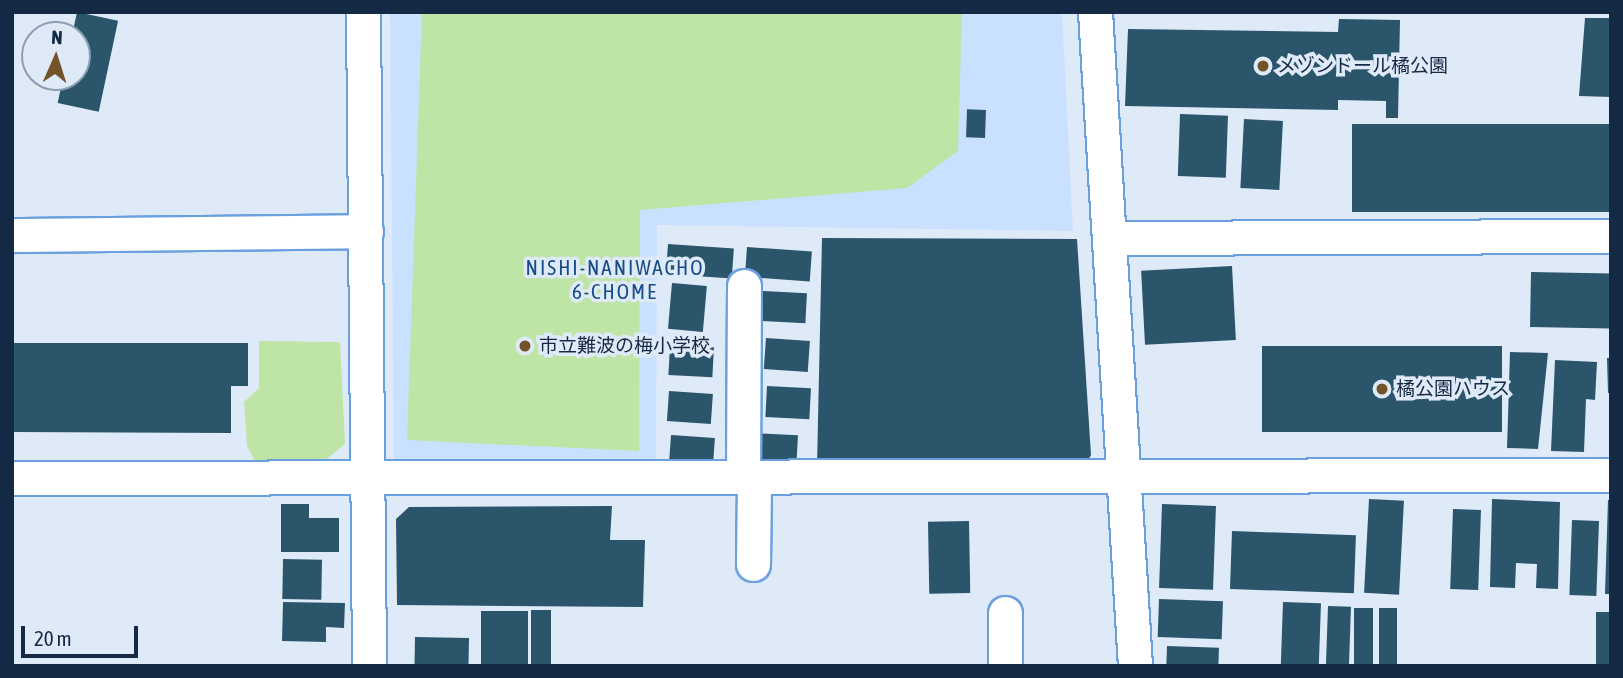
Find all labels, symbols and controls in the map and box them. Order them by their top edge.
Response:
north arrow [21,21,91,91]
text: N [51,26,63,48]
place label: メゾンドール橘公園 [1277,55,1448,77]
marker: メゾンドール橘公園 [1255,58,1271,74]
district label: NISHI-NANIWACHO 6-CHOME [527,254,703,304]
place label: 市立難波の梅小学校 [539,335,710,357]
marker: 市立難波の梅小学校 [517,338,533,354]
place label: 橘公園ハウス [1396,378,1510,400]
marker: 橘公園ハウス [1374,381,1390,397]
scale bar [24,612,142,656]
text: 20 m [34,626,72,650]

